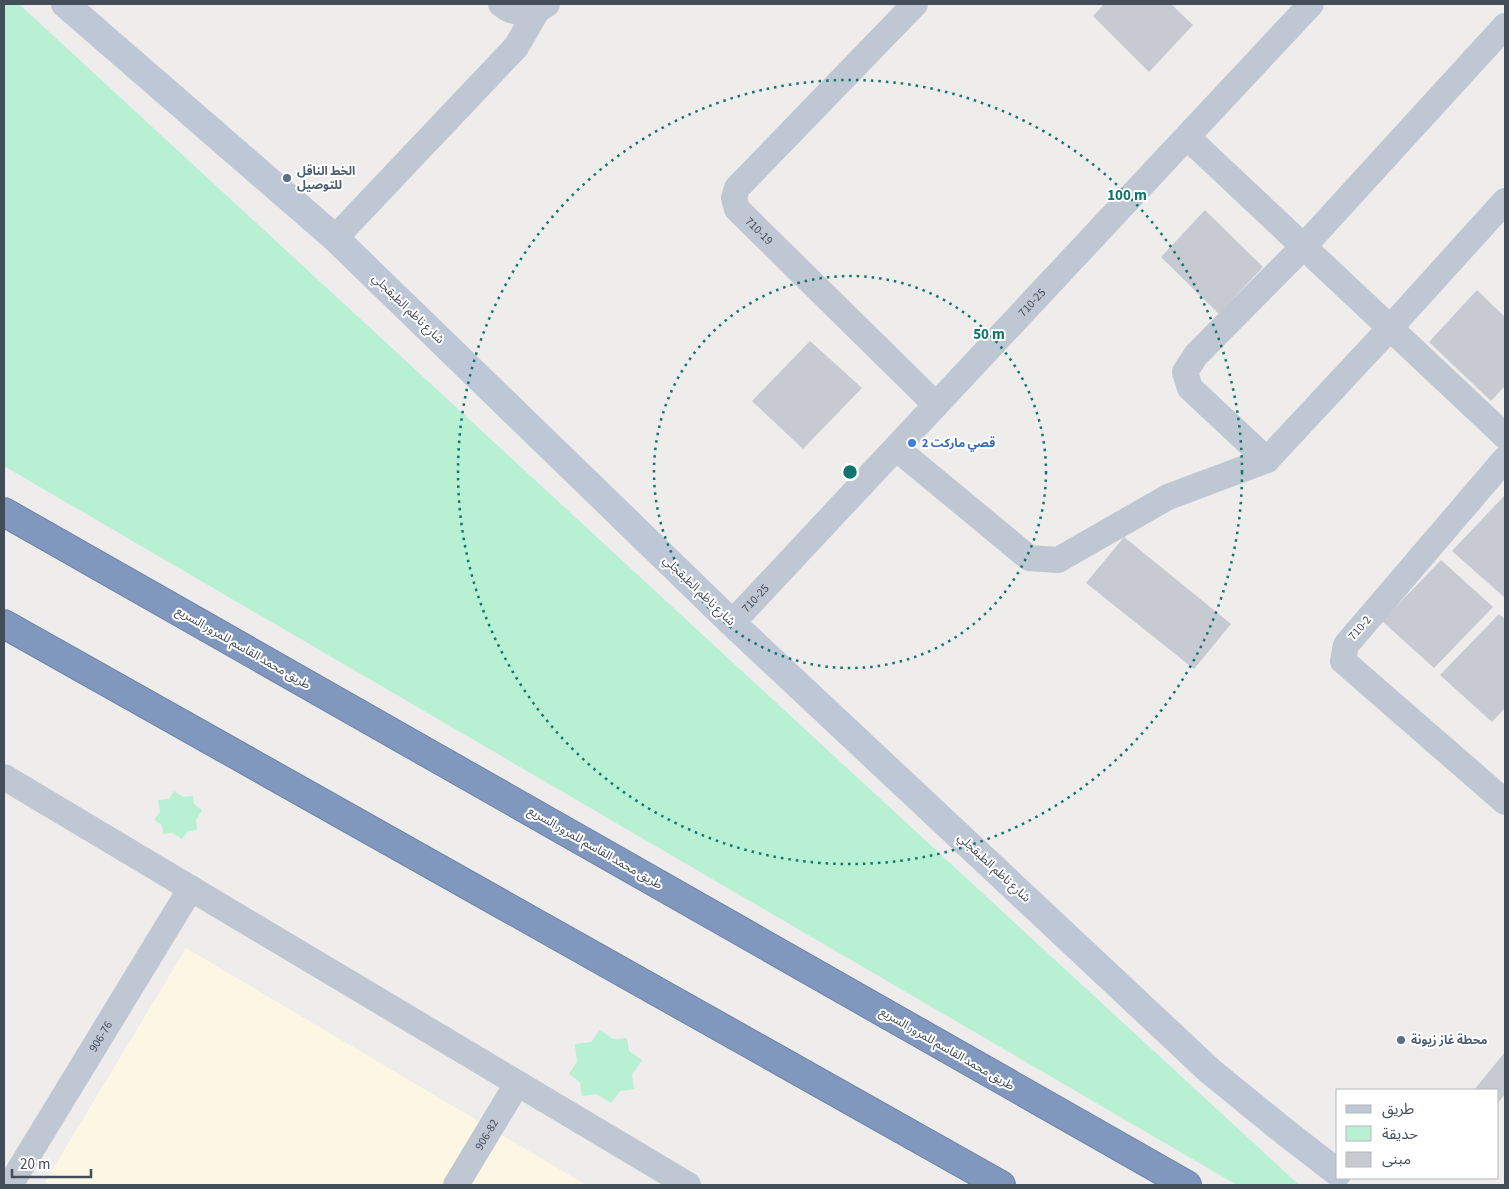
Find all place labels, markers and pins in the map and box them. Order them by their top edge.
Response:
place label: الخط الناقل للتوصيل [297,163,355,194]
marker: الخط الناقل للتوصيل [281,172,293,184]
place label: قصي ماركت 2 [922,435,995,452]
marker: قصي ماركت 2 [906,437,918,449]
centre of rings [841,463,859,481]
place label: محطة غاز زيونة [1411,1032,1487,1049]
marker: محطة غاز زيونة [1395,1034,1407,1046]

